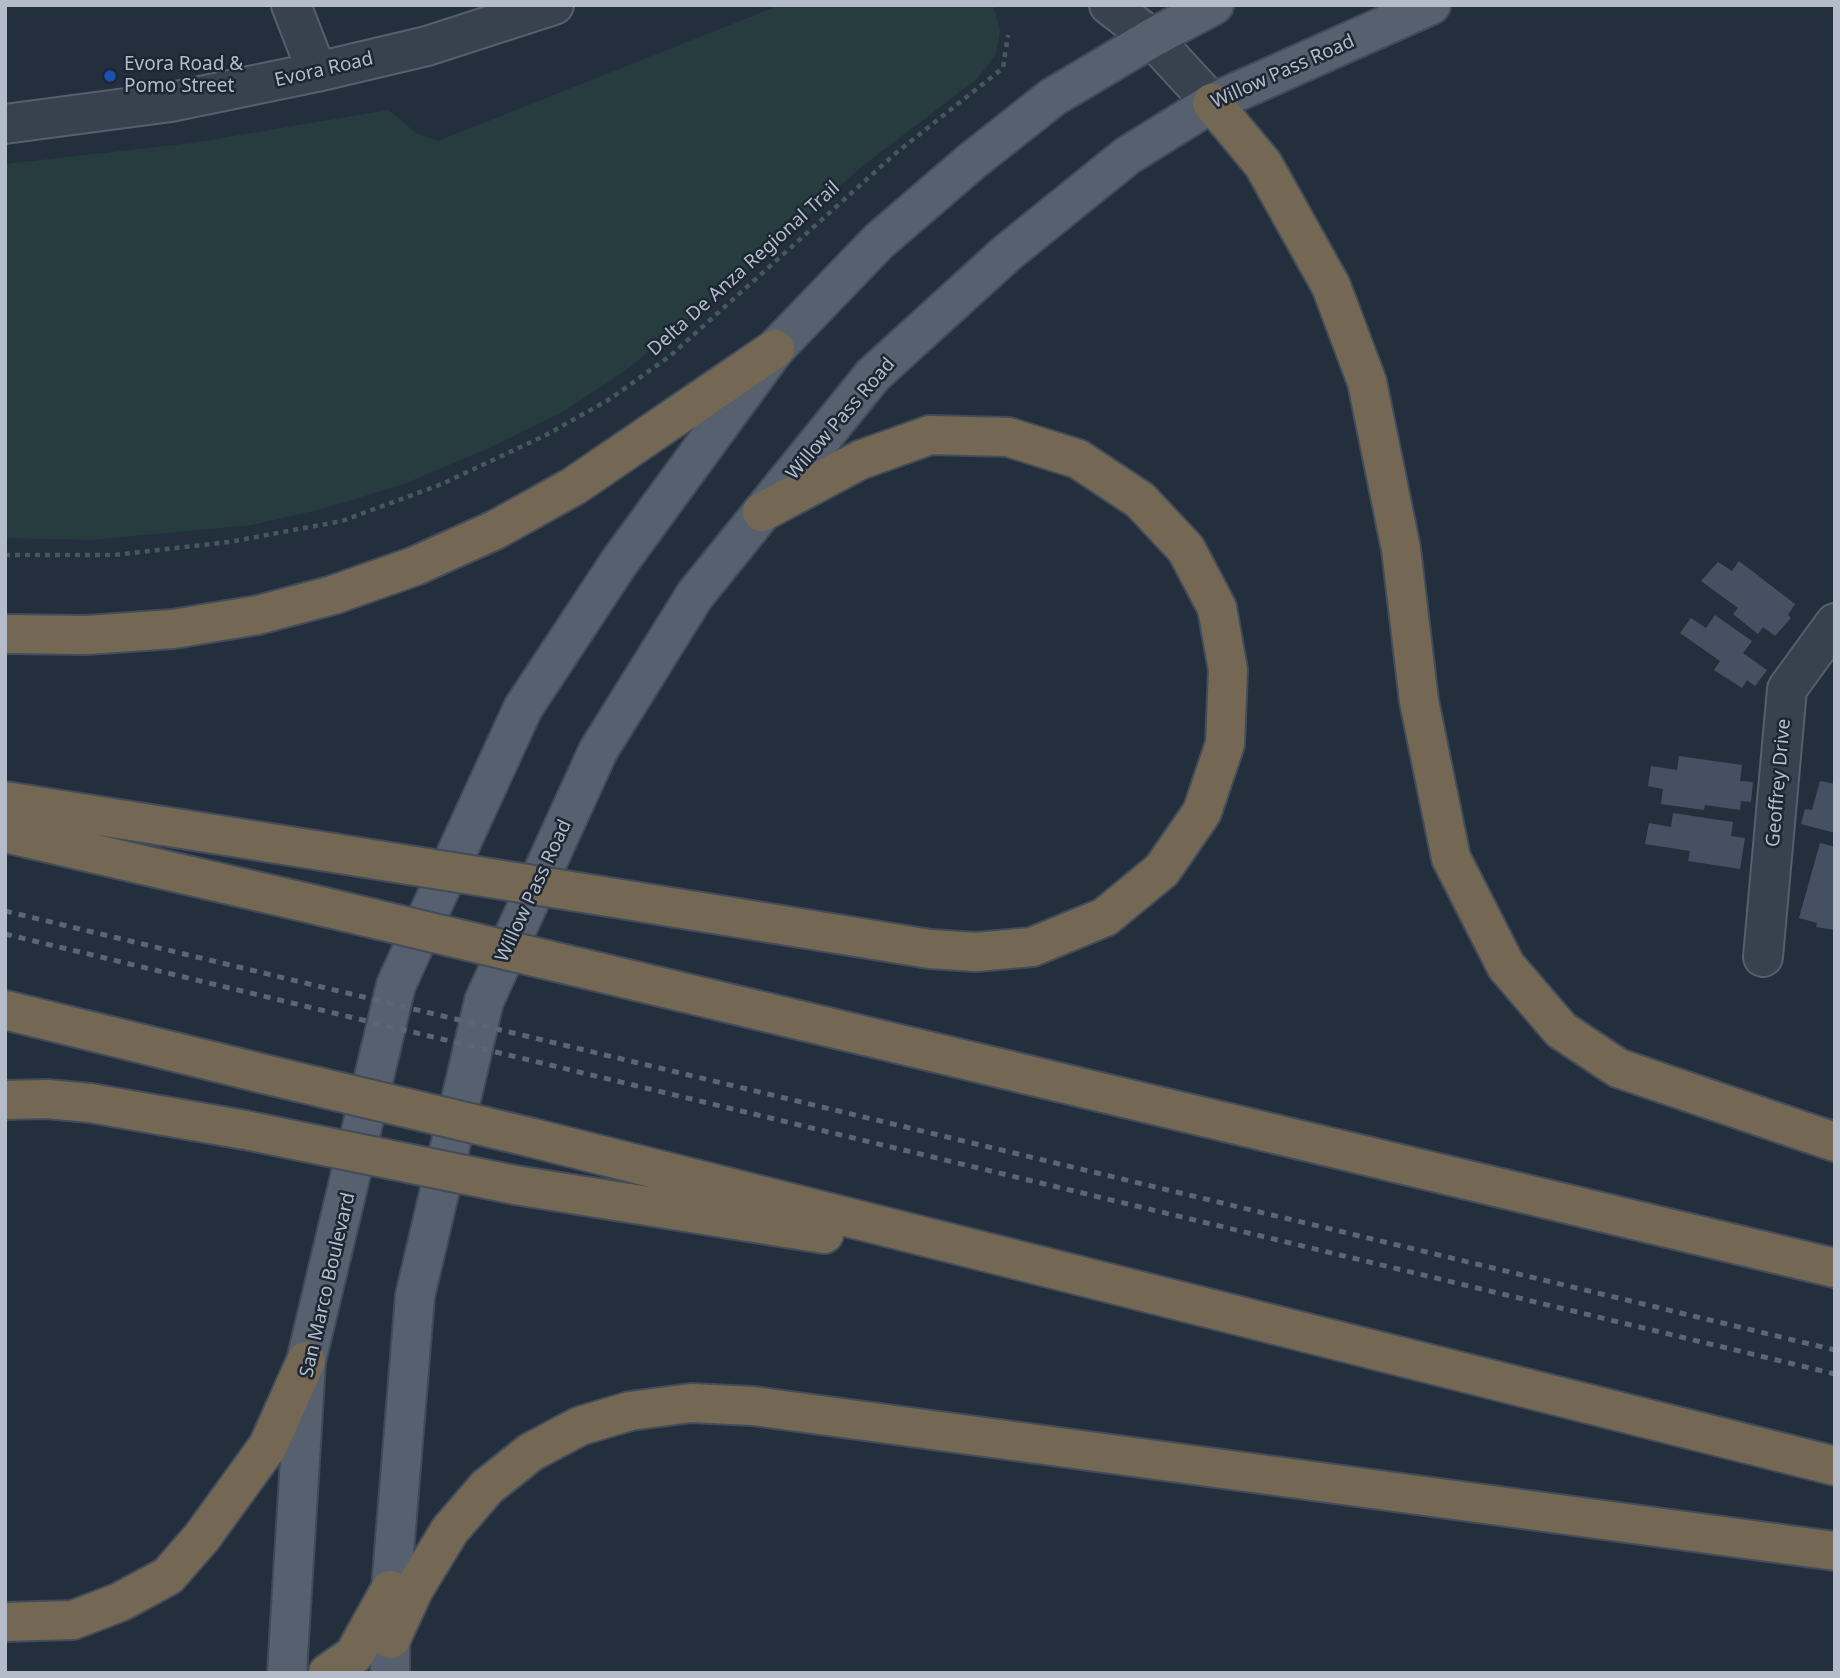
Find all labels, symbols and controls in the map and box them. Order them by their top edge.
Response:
street label: Willow Pass Road [1208,30,1358,114]
street label: Evora Road [273,48,375,92]
place label: Evora Road & Pomo Street [124,54,243,98]
marker: Evora Road & Pomo Street [102,68,118,84]
street label: Delta De Anza Regional Trail [643,177,845,361]
street label: Willow Pass Road [782,353,900,485]
street label: Geoffrey Drive [1762,718,1796,848]
street label: Willow Pass Road [491,816,577,966]
street label: San Marco Boulevard [296,1190,360,1380]

